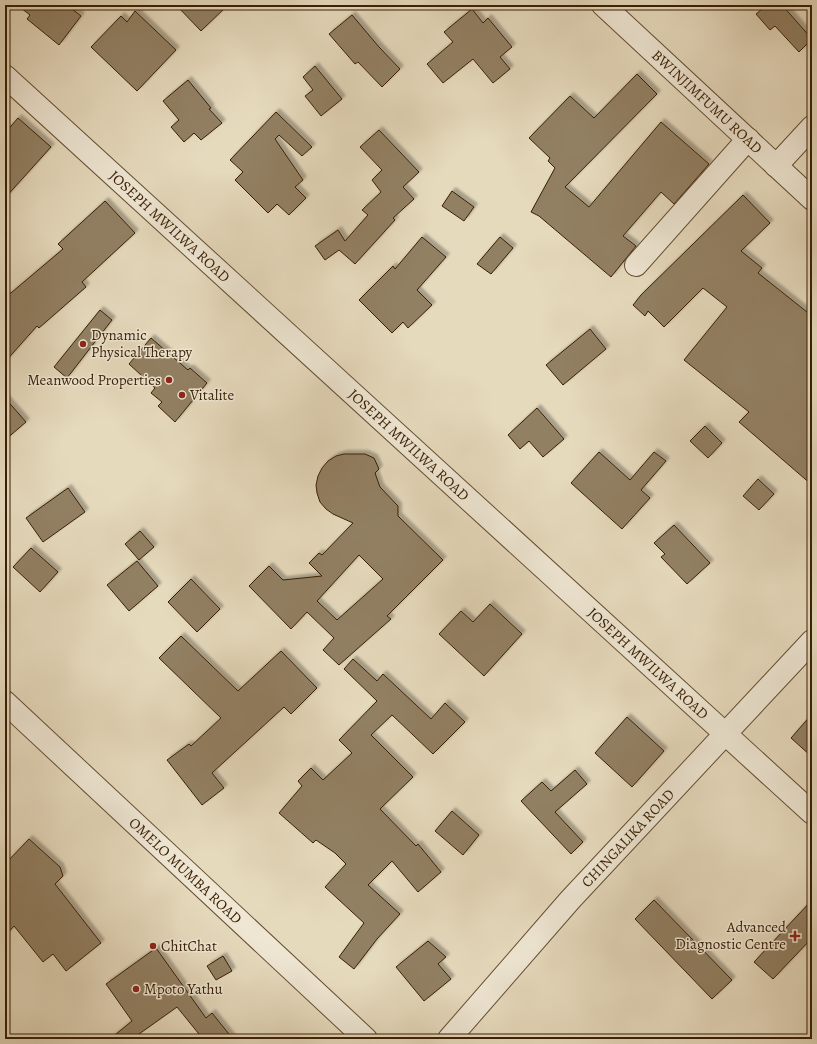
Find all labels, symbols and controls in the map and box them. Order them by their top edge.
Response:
street label: BWINJIMFUMU ROAD [647,45,767,158]
street label: JOSEPH MWILWA ROAD [105,166,234,287]
place label: Dynamic Physical Therapy [91,325,193,362]
marker: Dynamic Physical Therapy [78,339,88,349]
place label: Meanwood Properties [27,370,161,390]
marker: Meanwood Properties [164,375,174,385]
street label: JOSEPH MWILWA ROAD [344,384,474,505]
place label: Vitalite [189,385,235,405]
marker: Vitalite [177,390,187,400]
street label: JOSEPH MWILWA ROAD [583,603,713,724]
street label: CHINGALIKA ROAD [577,785,679,892]
street label: OMELO MUMBA ROAD [125,813,246,928]
place label: Advanced Diagnostic Centre [675,917,787,954]
marker: Advanced Diagnostic Centre [789,930,801,942]
place label: ChitChat [161,936,217,956]
marker: ChitChat [148,941,158,951]
place label: Mpoto Yathu [144,979,224,999]
marker: Mpoto Yathu [131,984,141,994]

